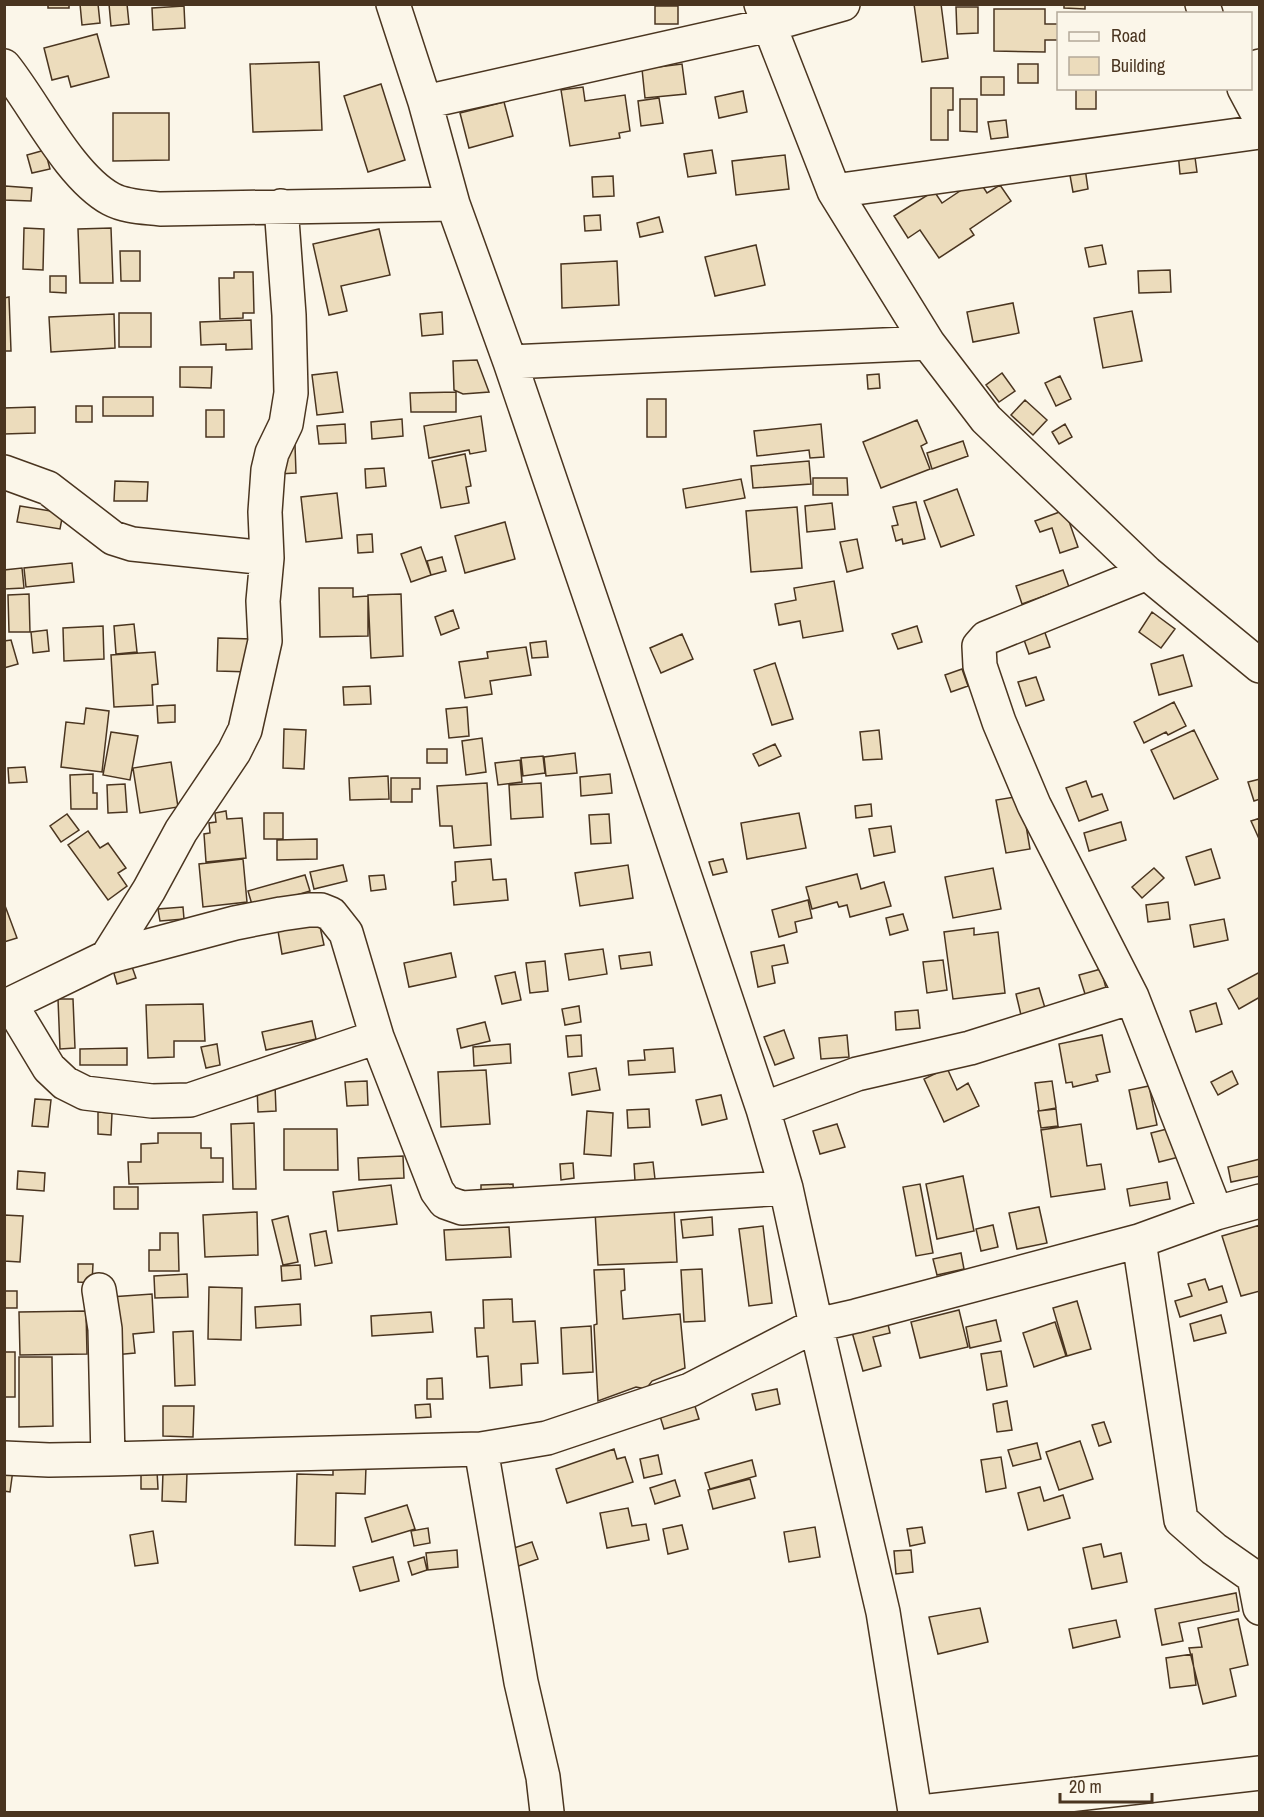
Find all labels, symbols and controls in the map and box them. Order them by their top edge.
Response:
legend [1057,12,1252,90]
text: Road [1111,23,1146,48]
text: Building [1111,53,1166,78]
scale bar [1060,1766,1152,1804]
text: 20 m [1069,1774,1102,1799]

